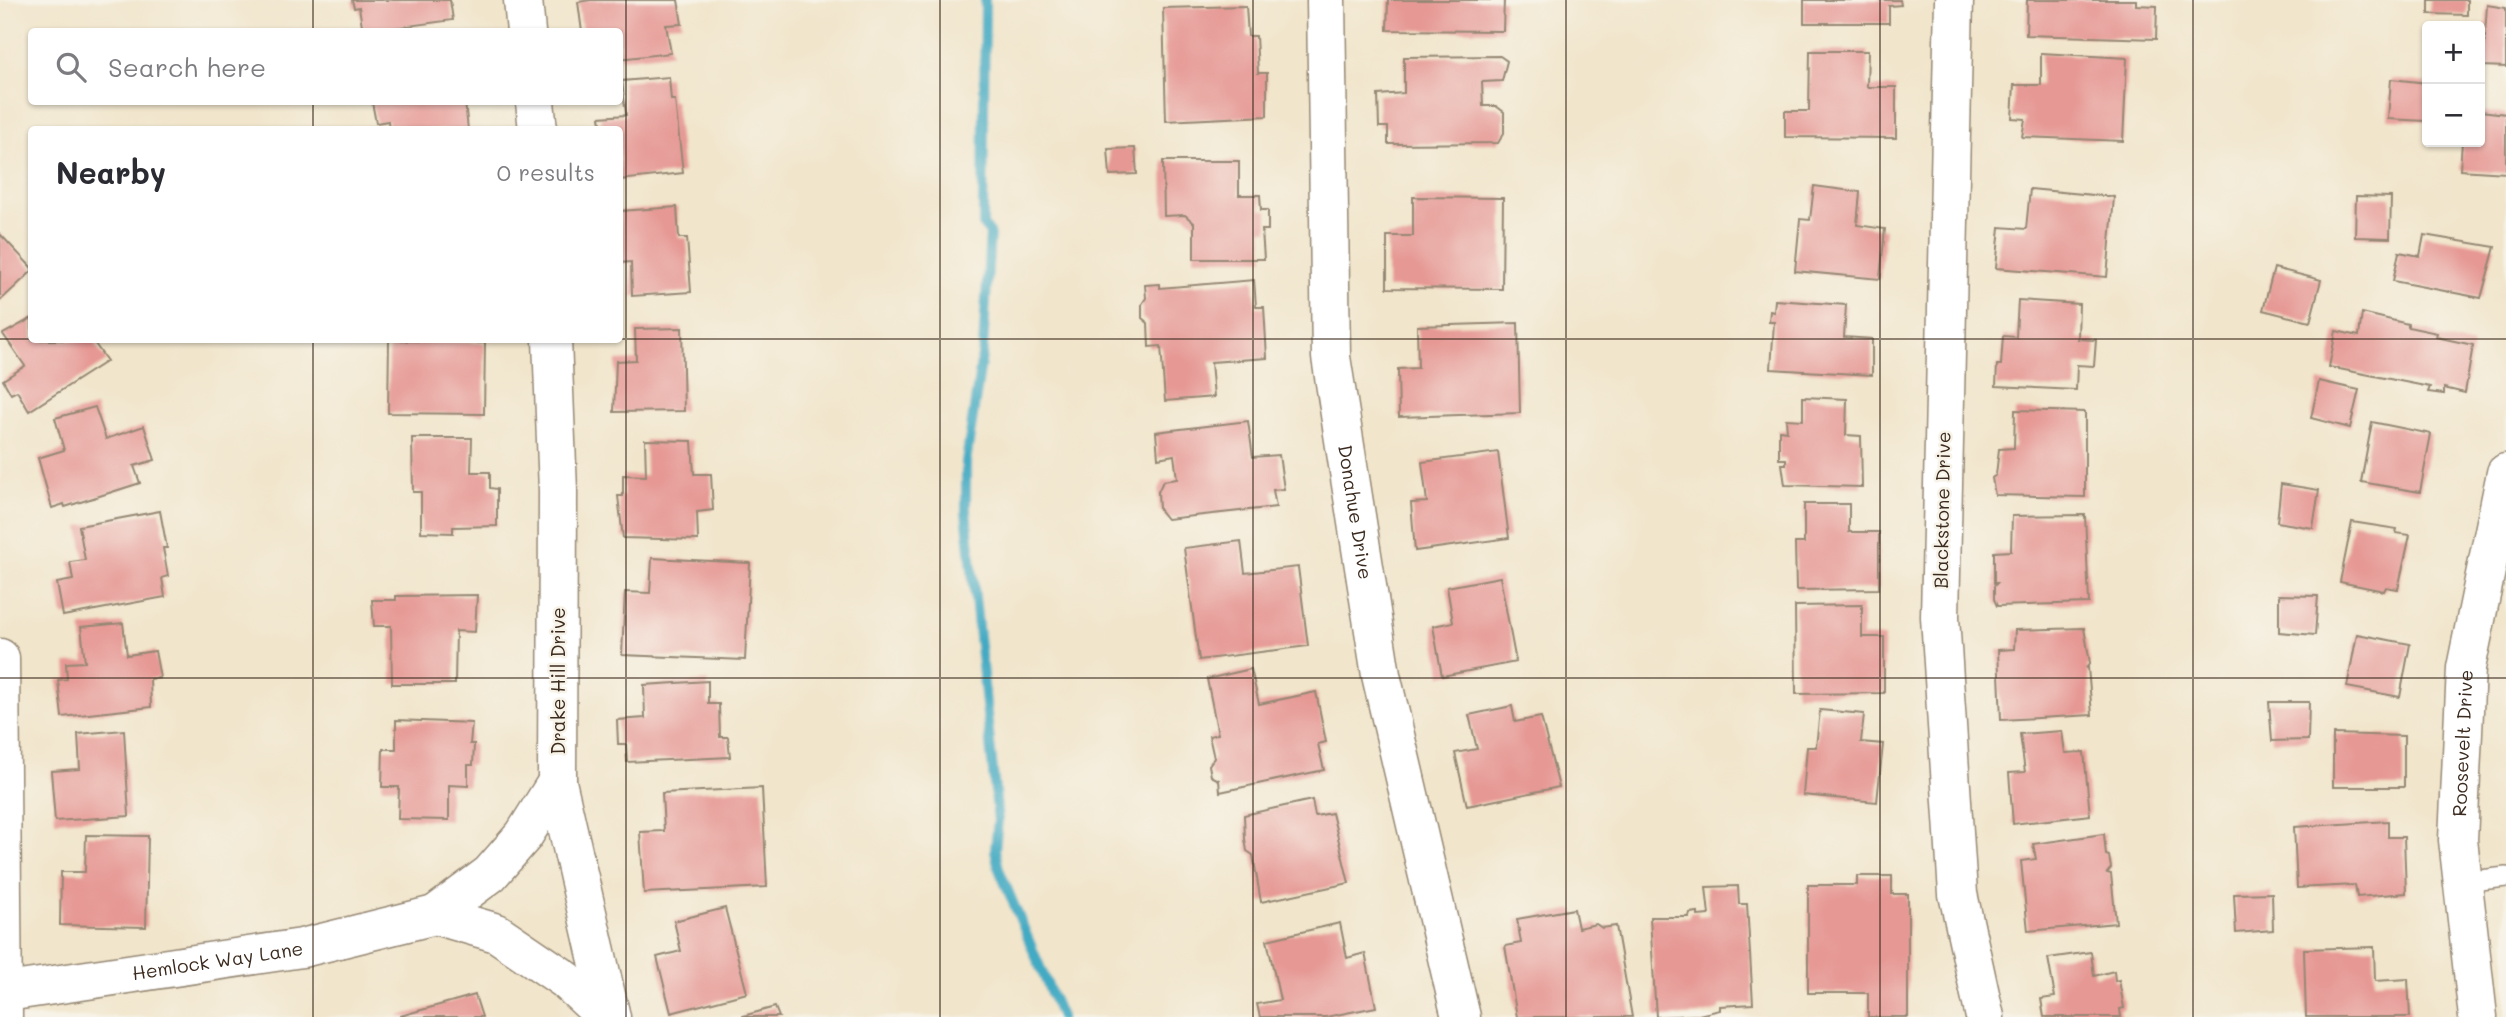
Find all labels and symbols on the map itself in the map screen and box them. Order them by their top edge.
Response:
street label: Blackstone Drive [1928,431,1955,589]
street label: Donahue Drive [1333,443,1379,581]
street label: Drake Hill Drive [545,607,570,755]
street label: Roosevelt Drive [2446,669,2478,817]
street label: Hemlock Way Lane [130,935,305,985]

